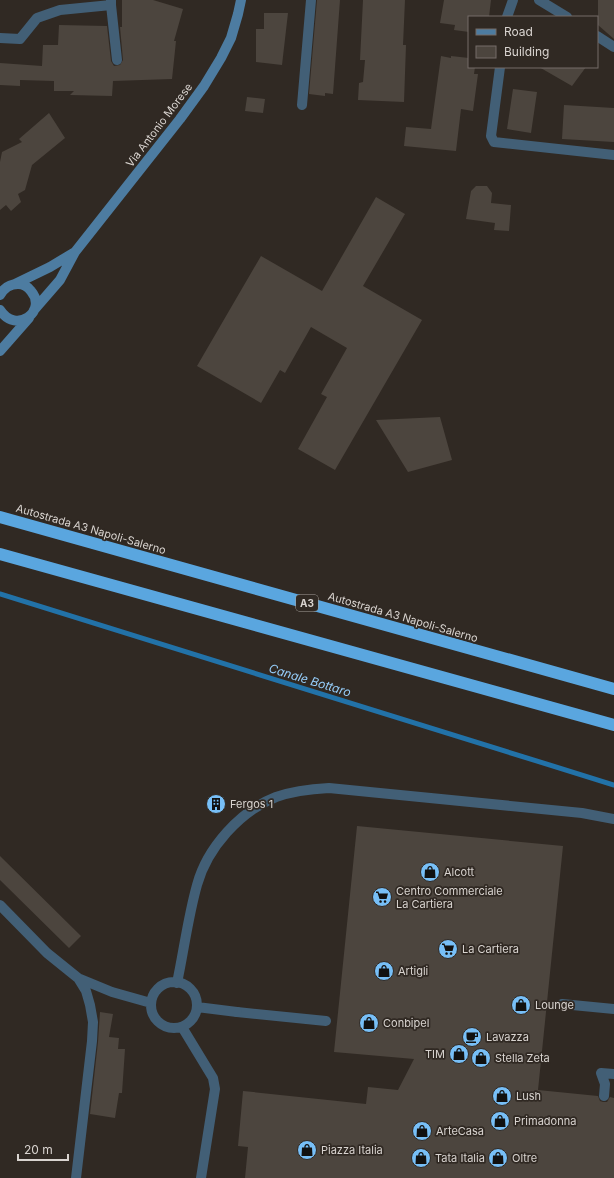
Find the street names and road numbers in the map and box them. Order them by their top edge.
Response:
street label: Via Antonio Morese [123,80,195,170]
street label: Autostrada A3 Napoli-Salerno [14,501,168,557]
street label: Autostrada A3 Napoli-Salerno [326,589,480,645]
road number: A3 [296,595,318,611]

